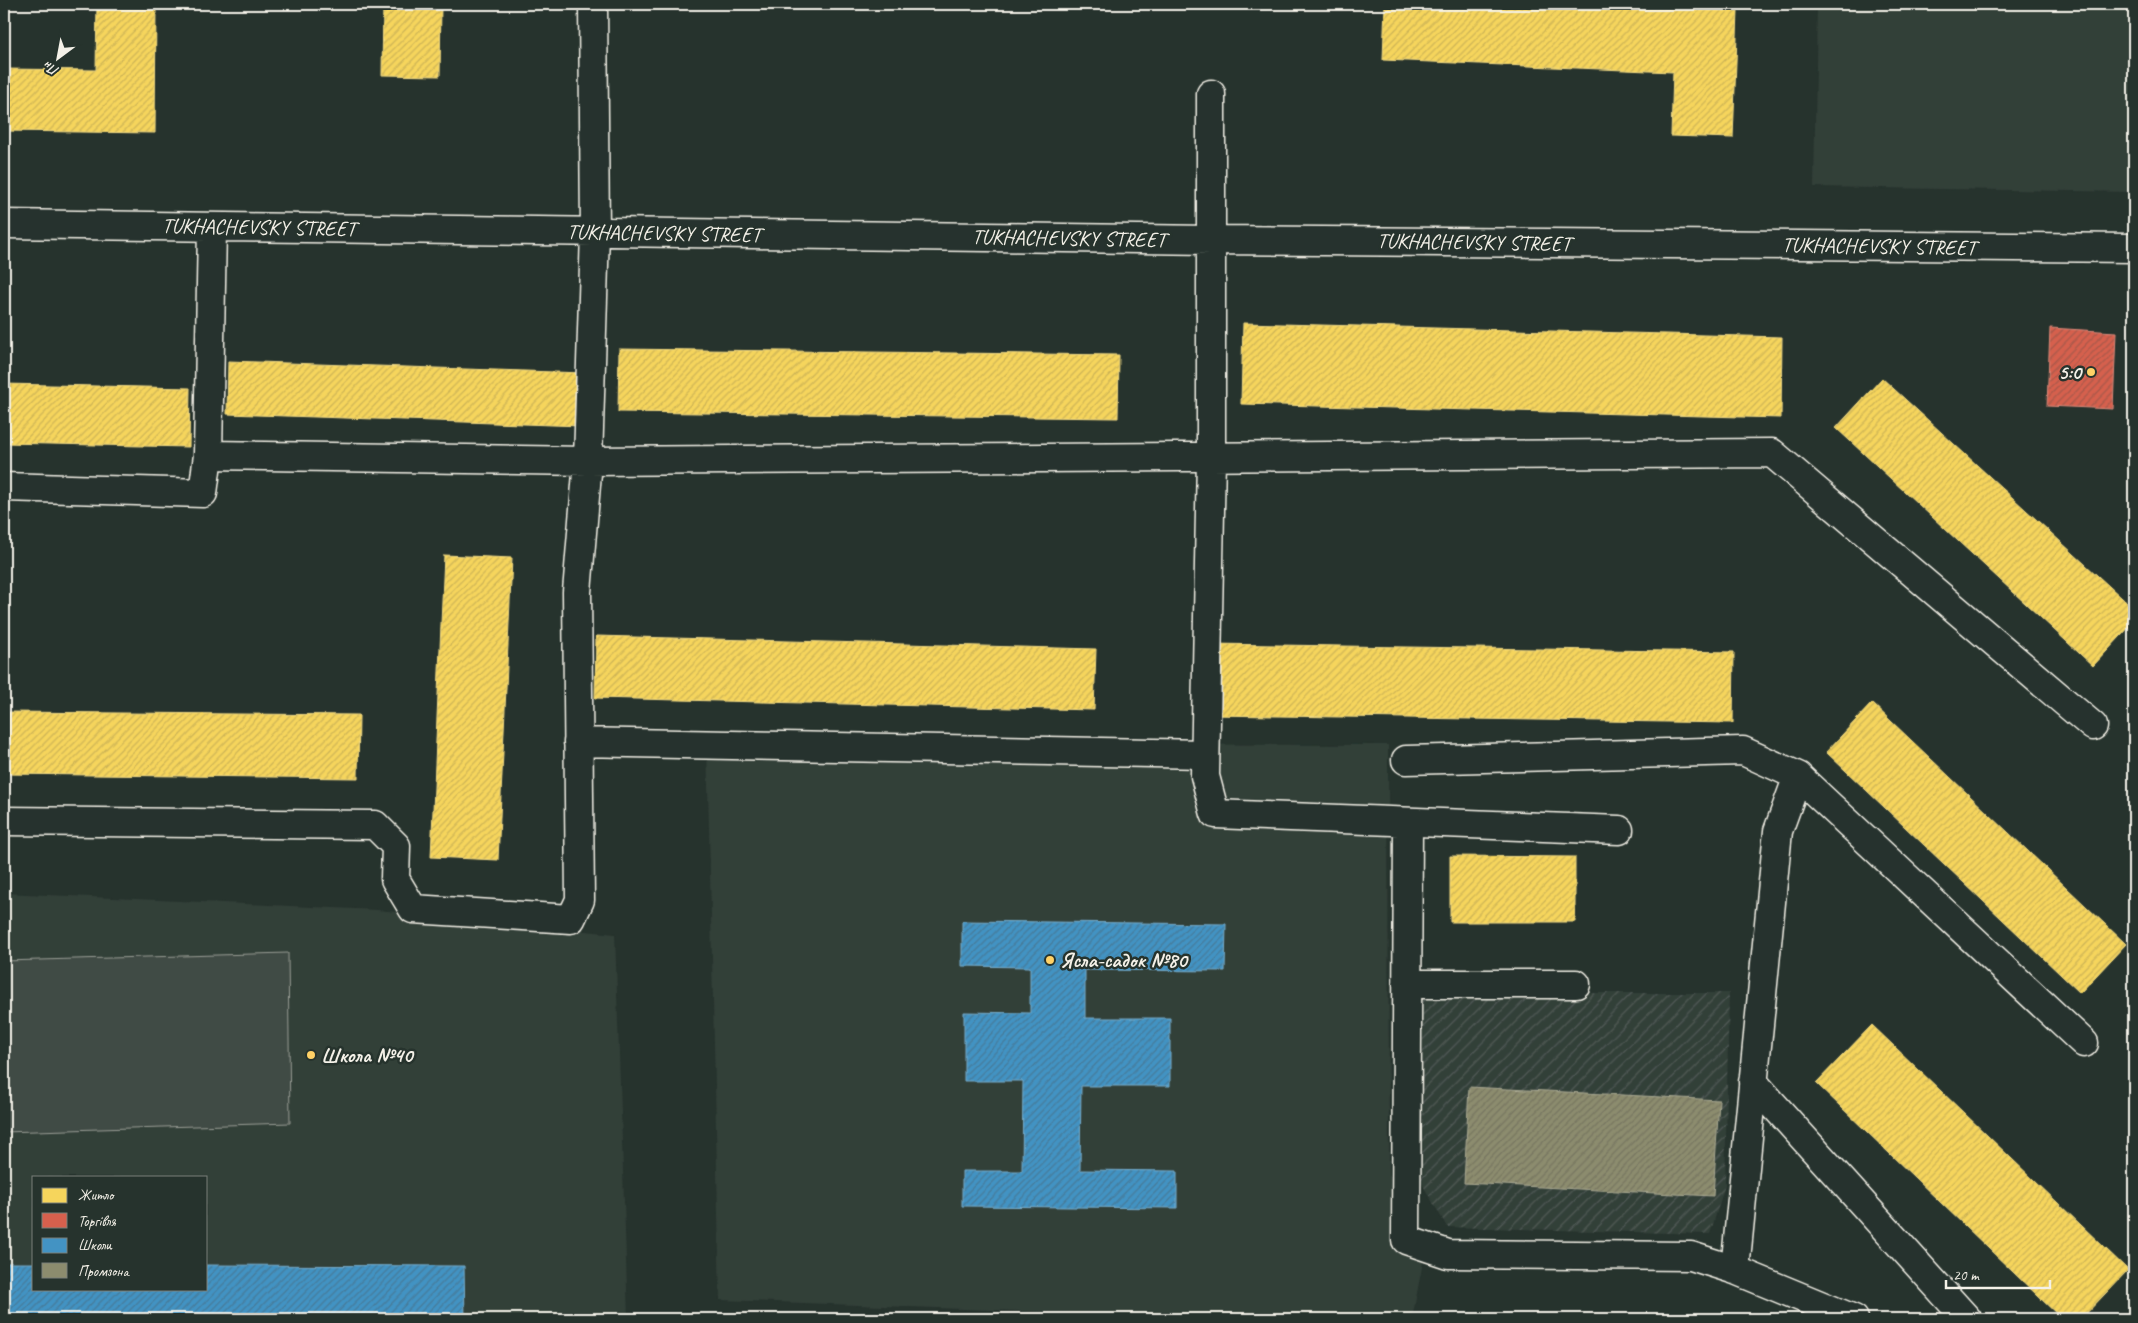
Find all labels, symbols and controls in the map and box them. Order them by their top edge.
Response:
north arrow [32,32,82,82]
text: Пн [40,57,62,80]
street label: TUKHACHEVSKY STREET [162,212,361,242]
street label: TUKHACHEVSKY STREET [567,218,766,248]
street label: TUKHACHEVSKY STREET [972,223,1171,253]
street label: TUKHACHEVSKY STREET [1377,227,1576,257]
street label: TUKHACHEVSKY STREET [1782,231,1981,261]
place label: 5:0 [2058,359,2084,385]
marker: 5:0 [2085,366,2097,378]
place label: Ясла-садок №80 [1060,947,1189,973]
marker: Ясла-садок №80 [1044,954,1056,966]
place label: Школа №40 [321,1042,415,1068]
marker: Школа №40 [305,1049,317,1061]
legend [32,1176,208,1290]
text: Житло [78,1186,115,1205]
text: Торгівля [78,1212,116,1231]
text: Школи [78,1236,113,1255]
scale bar [1946,1258,2049,1290]
text: Промзона [78,1262,130,1281]
text: 20 m [1953,1266,1980,1285]

